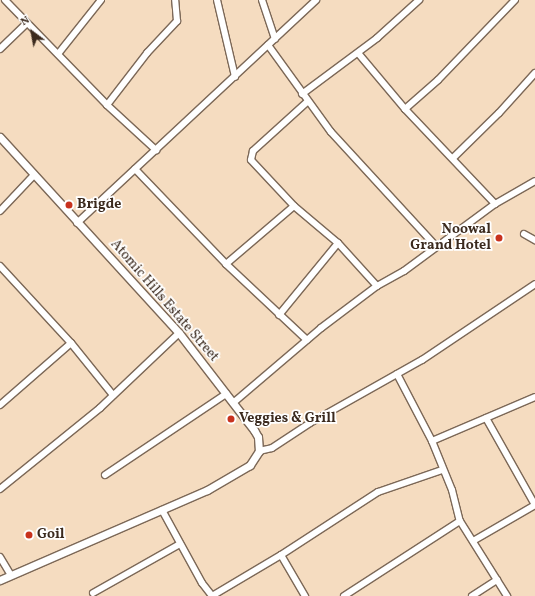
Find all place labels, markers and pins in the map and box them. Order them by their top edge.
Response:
place label: Brigde [77,197,121,213]
marker: Brigde [64,200,74,210]
place label: Noowal Grand Hotel [410,222,491,254]
marker: Noowal Grand Hotel [494,233,504,243]
place label: Veggies & Grill [239,411,336,427]
marker: Veggies & Grill [226,414,236,424]
place label: Goil [37,527,65,543]
marker: Goil [24,530,34,540]

